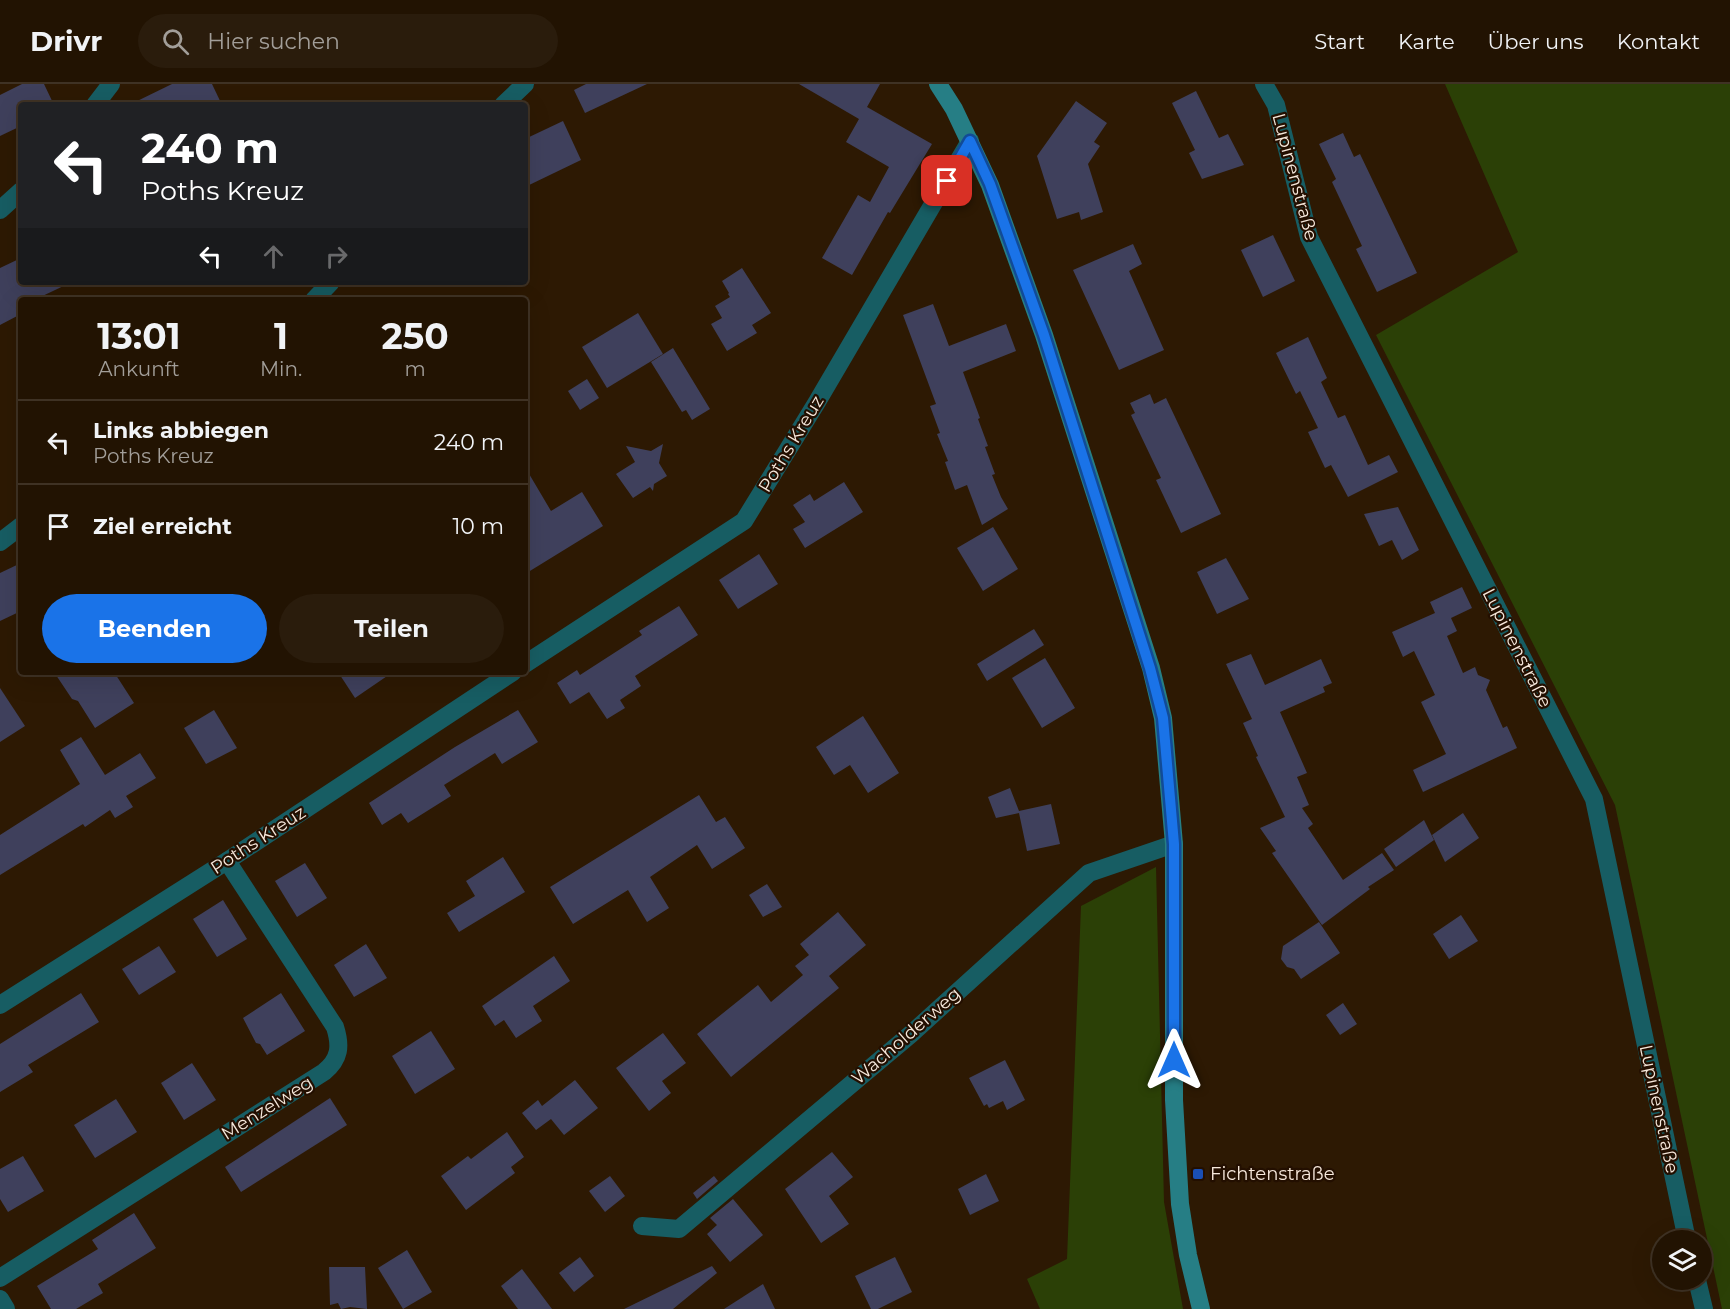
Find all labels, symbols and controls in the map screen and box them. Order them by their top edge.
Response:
search box [138,14,558,68]
text: Drivr [30,24,102,58]
icon: search [159,25,192,58]
text: Hier suchen [207,28,340,55]
text: Start [1314,29,1365,54]
text: Karte [1398,29,1455,54]
text: Über uns [1488,29,1584,54]
text: Kontakt [1617,29,1700,54]
street label: Lupinenstraße [1267,111,1323,243]
text: 240 m [141,122,279,174]
icon: left [42,126,120,204]
pin [921,155,972,206]
icon: arrive [930,164,963,197]
text: Poths Kreuz [141,174,304,207]
icon: left [194,240,227,273]
icon: ahead [257,240,290,273]
icon: right [320,240,353,273]
text: 13:01 [97,314,181,358]
text: 1 [274,314,288,358]
text: 250 [382,314,449,358]
text: Ankunft [98,357,180,381]
text: Min. [260,357,302,381]
text: m [404,357,426,381]
street label: Poths Kreuz [754,392,828,496]
text: Links abbiegen [93,417,269,444]
icon: left [42,426,75,459]
text: 240 m [434,429,504,456]
text: Poths Kreuz [93,444,214,468]
icon: arrive [42,510,75,543]
text: Ziel erreicht [93,513,232,540]
text: 10 m [452,513,504,540]
street label: Lupinenstraße [1477,585,1557,711]
button: Beenden [42,594,267,663]
button: Teilen [279,594,504,663]
street label: Poths Kreuz [206,801,310,879]
street label: Wacholderweg [847,983,965,1089]
position arrow [1142,1028,1206,1092]
street label: Lupinenstraße [1635,1043,1683,1175]
street label: Menzelweg [217,1071,317,1145]
place label: Fichtenstraße [1210,1163,1335,1185]
marker: Fichtenstraße [1191,1167,1205,1181]
map controls [1652,1230,1712,1290]
button: layers [1652,1230,1712,1290]

